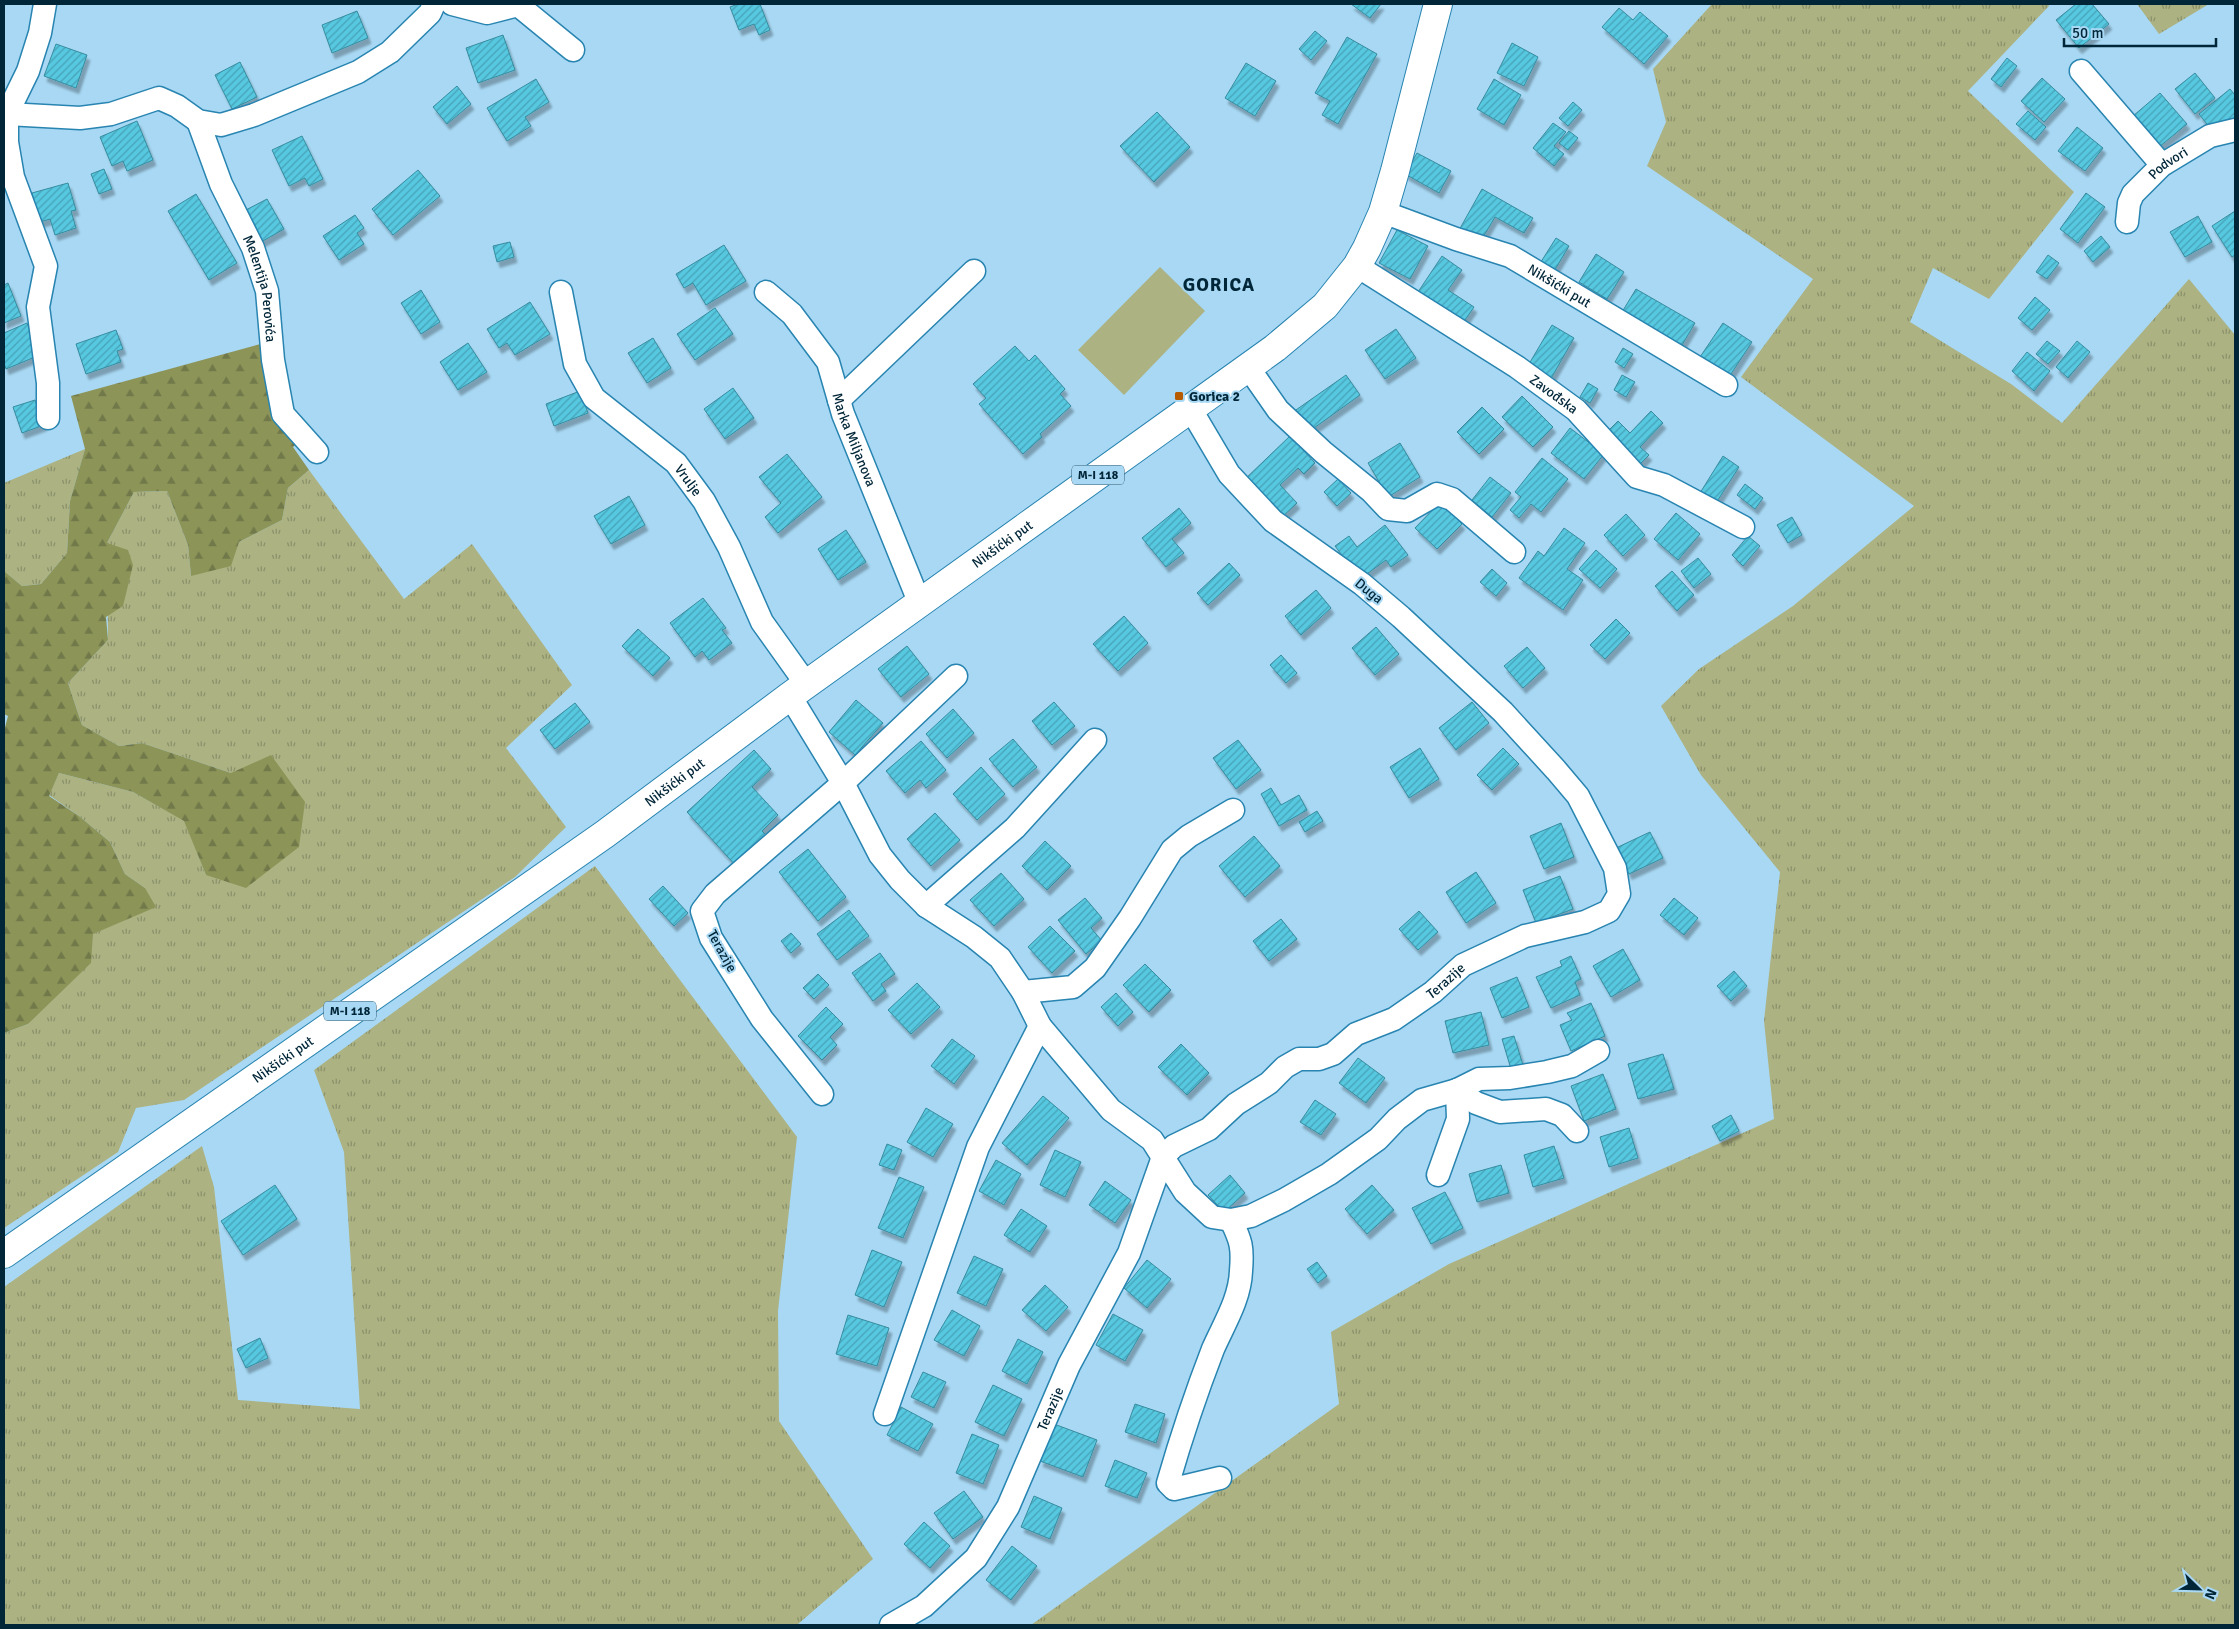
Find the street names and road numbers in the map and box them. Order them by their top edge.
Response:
street label: Podvori [2144,143,2191,183]
street label: Melentija Perovića [239,232,280,343]
street label: Nikšićki put [1525,260,1594,311]
street label: Zavođska [1526,371,1582,417]
street label: Marka Miljanova [829,391,880,489]
street label: Vrulje [671,461,706,499]
road number: M-I 118 [1072,466,1124,484]
street label: Nikšićki put [968,516,1036,571]
street label: Duga [1352,575,1386,607]
street label: Nikšićki put [641,754,708,810]
street label: Terazije [703,927,741,975]
street label: Terazije [1423,959,1468,1003]
road number: M-I 118 [324,1001,376,1020]
street label: Nikšićki put [249,1032,317,1086]
street label: Terazije [1033,1384,1067,1433]

